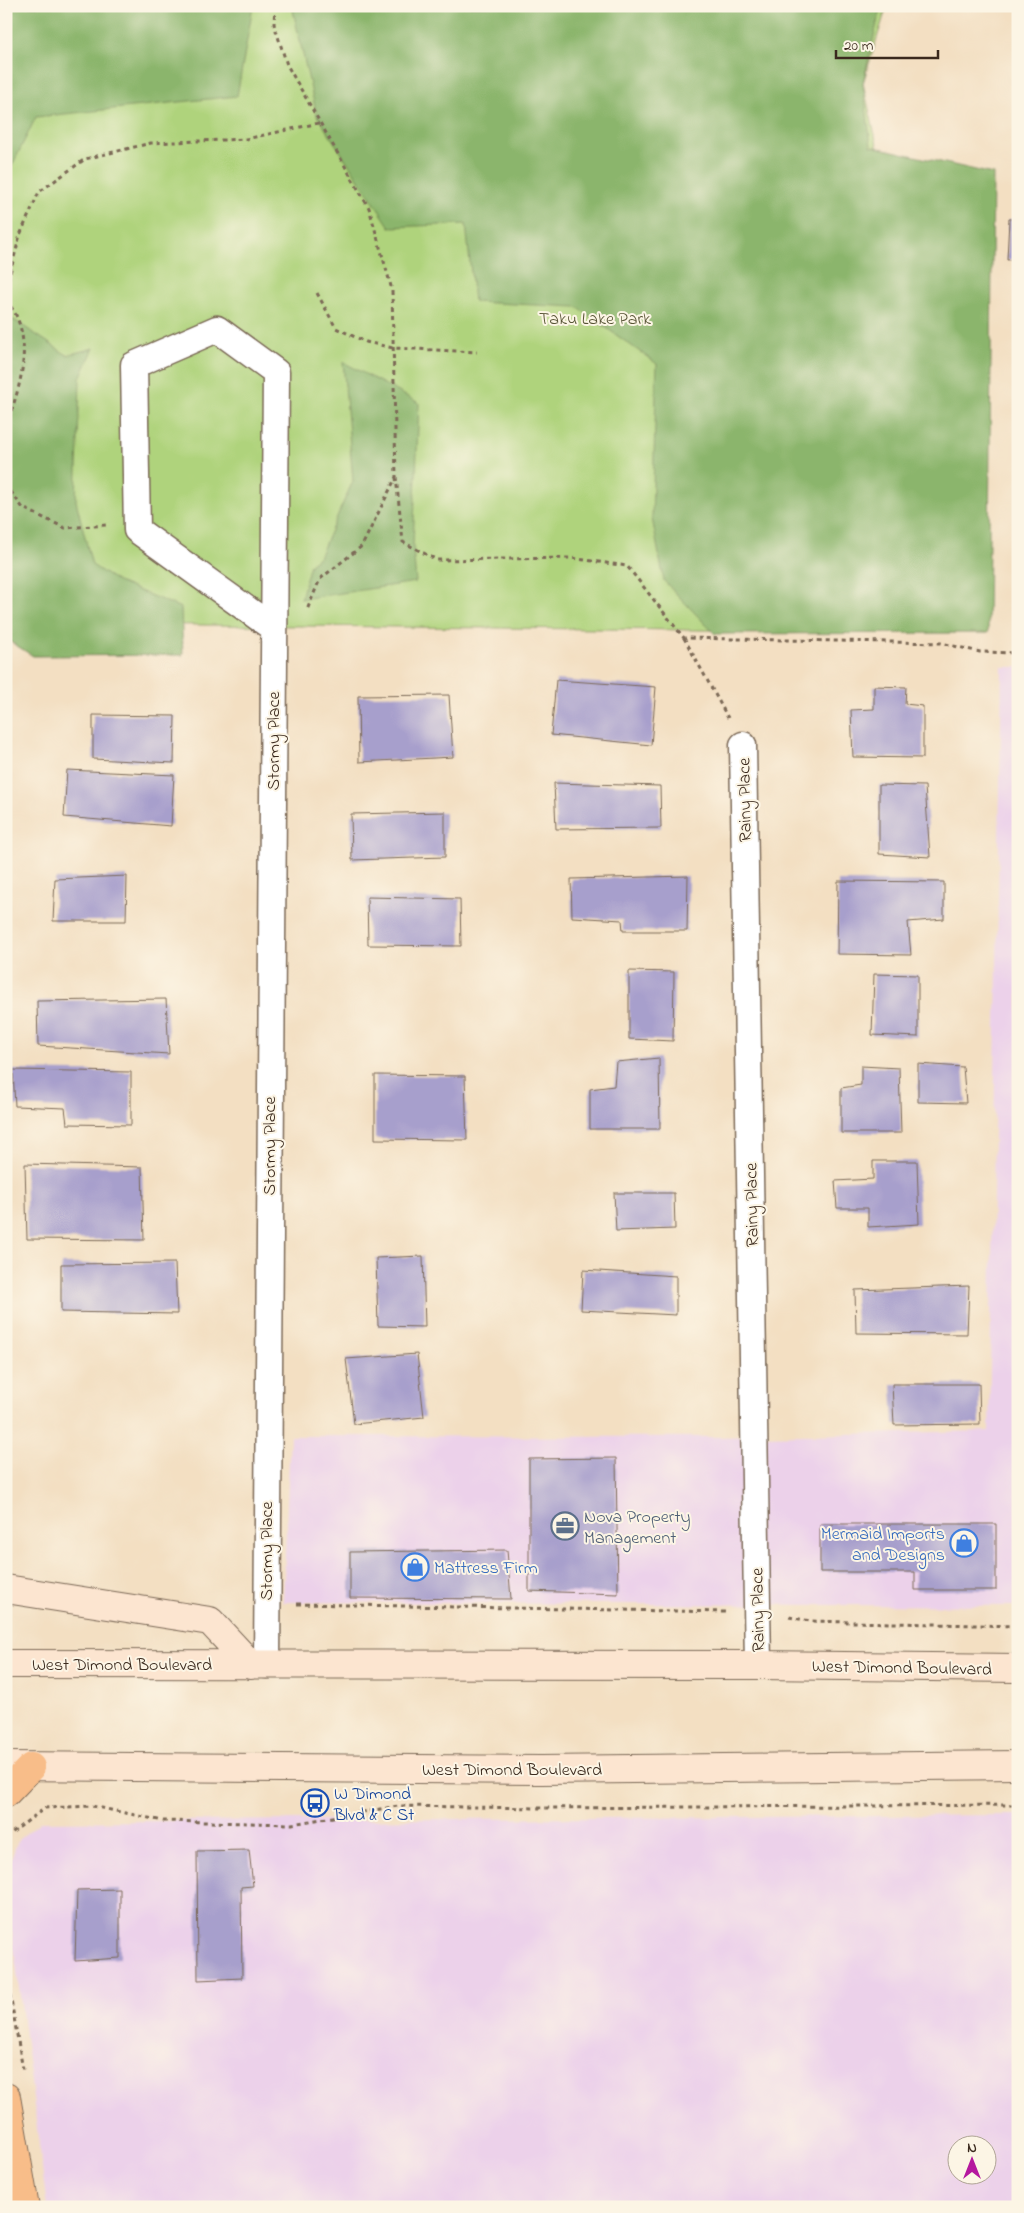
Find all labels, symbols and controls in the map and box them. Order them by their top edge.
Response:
scale bar [836,28,939,60]
text: 20 m [844,35,874,57]
park label: Taku Lake Park [539,307,651,333]
street label: Stormy Place [262,690,288,791]
street label: Rainy Place [732,757,760,842]
street label: Stormy Place [258,1095,284,1196]
street label: Rainy Place [739,1162,767,1247]
street label: Stormy Place [255,1500,281,1601]
place label: Nova Property Management [584,1505,690,1553]
office icon: Nova Property Management [550,1511,580,1541]
place label: Mermaid Imports and Designs [821,1522,945,1570]
shop icon: Mermaid Imports and Designs [949,1528,979,1558]
shop icon: Mattress Firm [400,1552,430,1582]
place label: Mattress Firm [434,1556,538,1582]
street label: Rainy Place [745,1567,773,1652]
street label: West Dimond Boulevard [32,1653,212,1679]
street label: West Dimond Boulevard [812,1654,992,1684]
street label: West Dimond Boulevard [422,1758,602,1784]
place label: W Dimond Blvd & C St [333,1782,414,1829]
bus stop icon: W Dimond Blvd & C St [300,1788,330,1818]
north arrow [946,2136,996,2186]
text: N [967,2138,977,2159]

